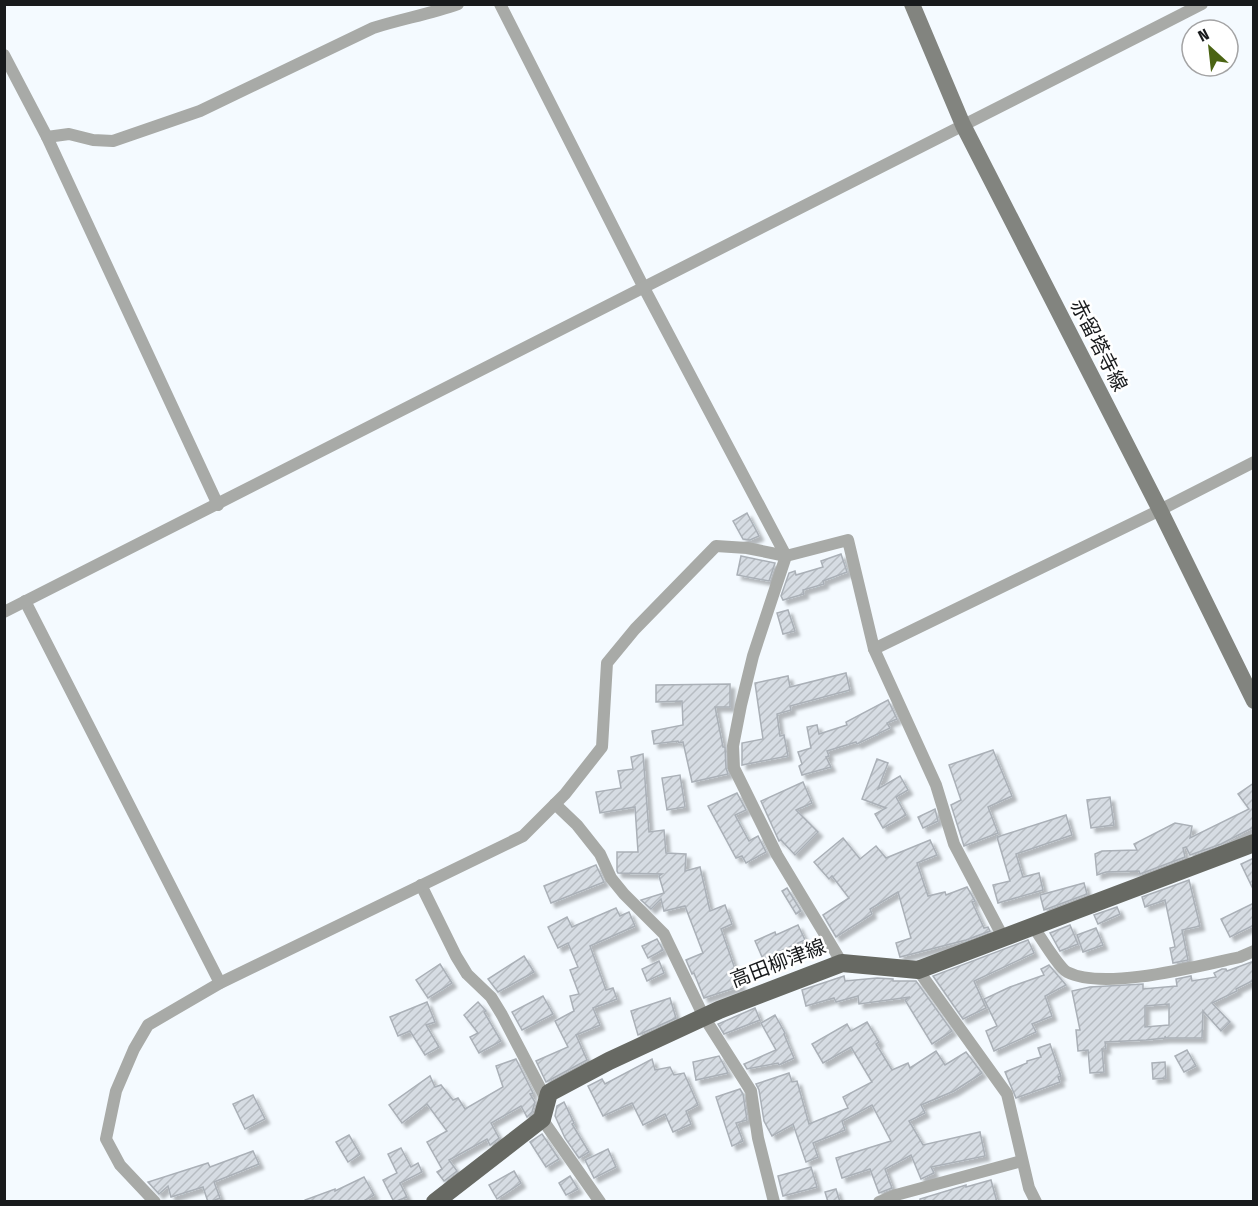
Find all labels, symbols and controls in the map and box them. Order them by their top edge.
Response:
north arrow [1180,18,1240,78]
text: N [1195,24,1212,46]
street label: 赤留塔寺線 [1066,295,1132,395]
street label: 高田柳津線 [727,934,829,992]

